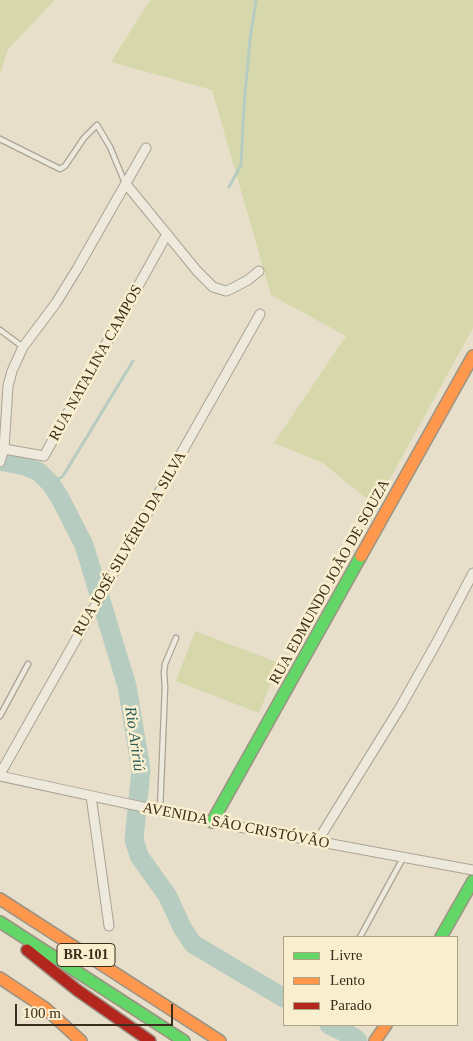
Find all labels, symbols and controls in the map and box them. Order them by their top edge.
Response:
street label: RUA NATALINA CAMPOS [46,282,146,444]
street label: RUA JOSÉ SILVÉRIO DA SILVA [70,448,190,640]
street label: RUA EDMUNDO JOÃO DE SOUZA [266,476,394,688]
water label: Rio Aririú [120,705,148,773]
street label: AVENIDA SÃO CRISTÓVÃO [141,799,331,853]
legend [283,936,458,1026]
road number: BR-101 [57,944,115,966]
text: Livre [330,947,362,963]
text: Lento [330,972,365,988]
scale bar [18,994,175,1026]
text: Parado [330,997,372,1013]
text: 100 m [23,1005,61,1021]

